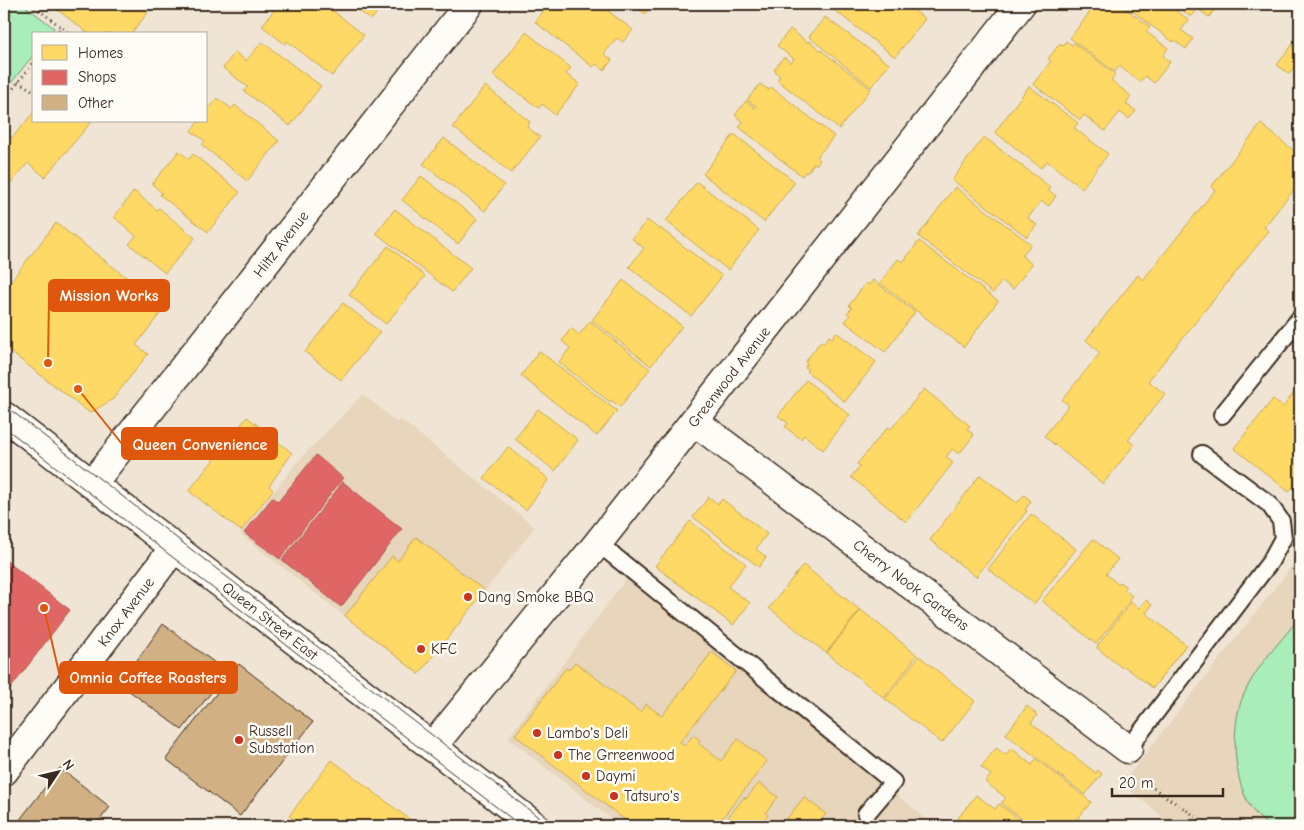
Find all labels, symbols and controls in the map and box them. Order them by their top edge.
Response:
legend [32,32,208,122]
text: Homes [78,44,123,62]
text: Shops [78,68,116,86]
text: Other [78,94,113,112]
street label: Hiltz Avenue [250,207,313,281]
callout: Mission Works [49,280,169,311]
text: Mission Works [59,287,159,305]
street label: Greenwood Avenue [684,323,774,431]
callout: Queen Convenience [122,428,277,459]
text: Queen Convenience [133,436,268,454]
street label: Cherry Nook Gardens [850,536,972,634]
street label: Knox Avenue [94,573,158,650]
street label: Queen Street East [219,578,322,664]
place label: Dang Smoke BBQ [478,588,594,606]
marker: Dang Smoke BBQ [462,591,474,603]
place label: KFC [431,640,457,658]
marker: KFC [415,643,427,655]
callout: Omnia Coffee Roasters [60,662,237,693]
text: Omnia Coffee Roasters [69,669,227,687]
place label: Russell Substation [249,722,315,757]
place label: Lambo's Deli [547,724,628,742]
marker: Lambo's Deli [531,727,543,739]
marker: Russell Substation [233,734,245,746]
place label: The Grreenwood [568,746,675,764]
north arrow [32,748,82,798]
marker: The Grreenwood [552,749,564,761]
text: N [59,756,78,773]
scale bar [1112,765,1223,797]
place label: Daymi [596,767,636,785]
marker: Daymi [580,770,592,782]
text: 20 m [1119,774,1153,792]
place label: Tatsuro's [624,787,679,805]
marker: Tatsuro's [608,790,620,802]

